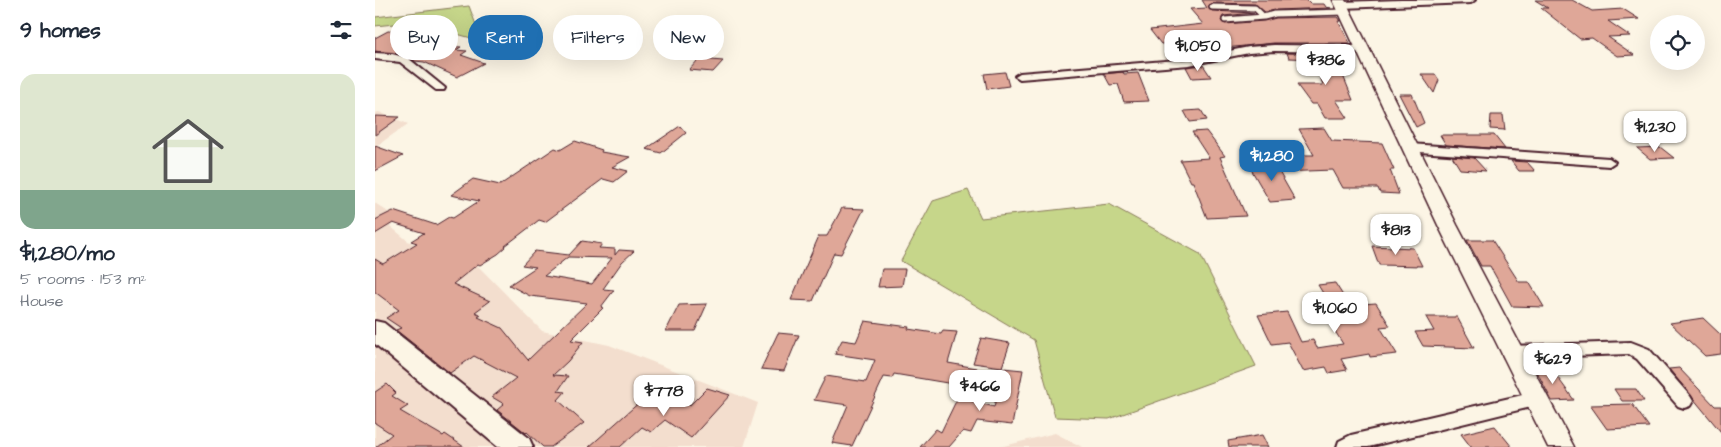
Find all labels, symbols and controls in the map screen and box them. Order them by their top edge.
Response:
chip: Buy [390,15,458,60]
chip: Rent [468,15,543,60]
chip: Filters [553,15,643,60]
chip: New [653,15,724,60]
map controls [1650,15,1705,70]
button: locate [1650,15,1705,70]
text: 9 homes [20,16,101,45]
icon: filters [327,16,355,44]
pin: $1,050 [1157,30,1239,72]
text: $1,050 [1175,35,1221,57]
pin: $386 [1296,44,1356,86]
text: $386 [1307,49,1345,71]
icon: home [143,106,233,196]
pin: $1,230 [1614,110,1696,153]
text: $1,230 [1634,116,1676,138]
pin: $1,280 [1231,140,1313,182]
text: $1,280 [1250,145,1294,167]
pin: $813 [1366,214,1426,256]
text: $813 [1381,219,1411,241]
text: $1,280/mo [20,239,115,268]
text: 5 rooms · 153 m² [20,268,146,290]
text: House [20,290,64,312]
pin: $1,060 [1294,292,1376,334]
text: $1,060 [1313,297,1357,319]
pin: $629 [1523,342,1583,385]
text: $629 [1534,348,1572,370]
pin: $466 [950,370,1010,412]
pin: $778 [634,374,694,417]
text: $466 [960,375,1000,397]
text: $778 [645,380,683,402]

